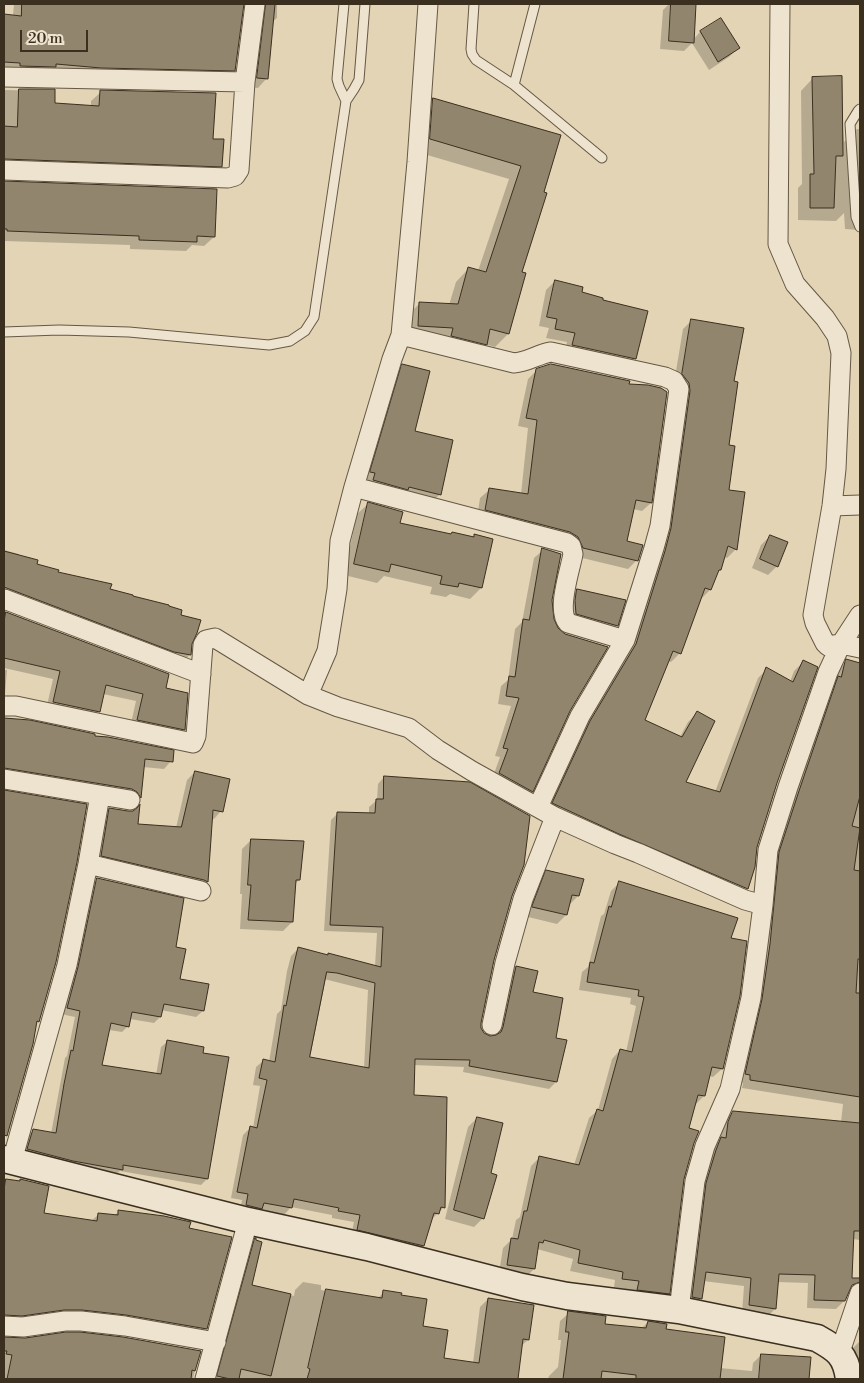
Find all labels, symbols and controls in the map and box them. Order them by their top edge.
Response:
scale bar [22,20,90,52]
text: 20 m [28,29,63,48]

